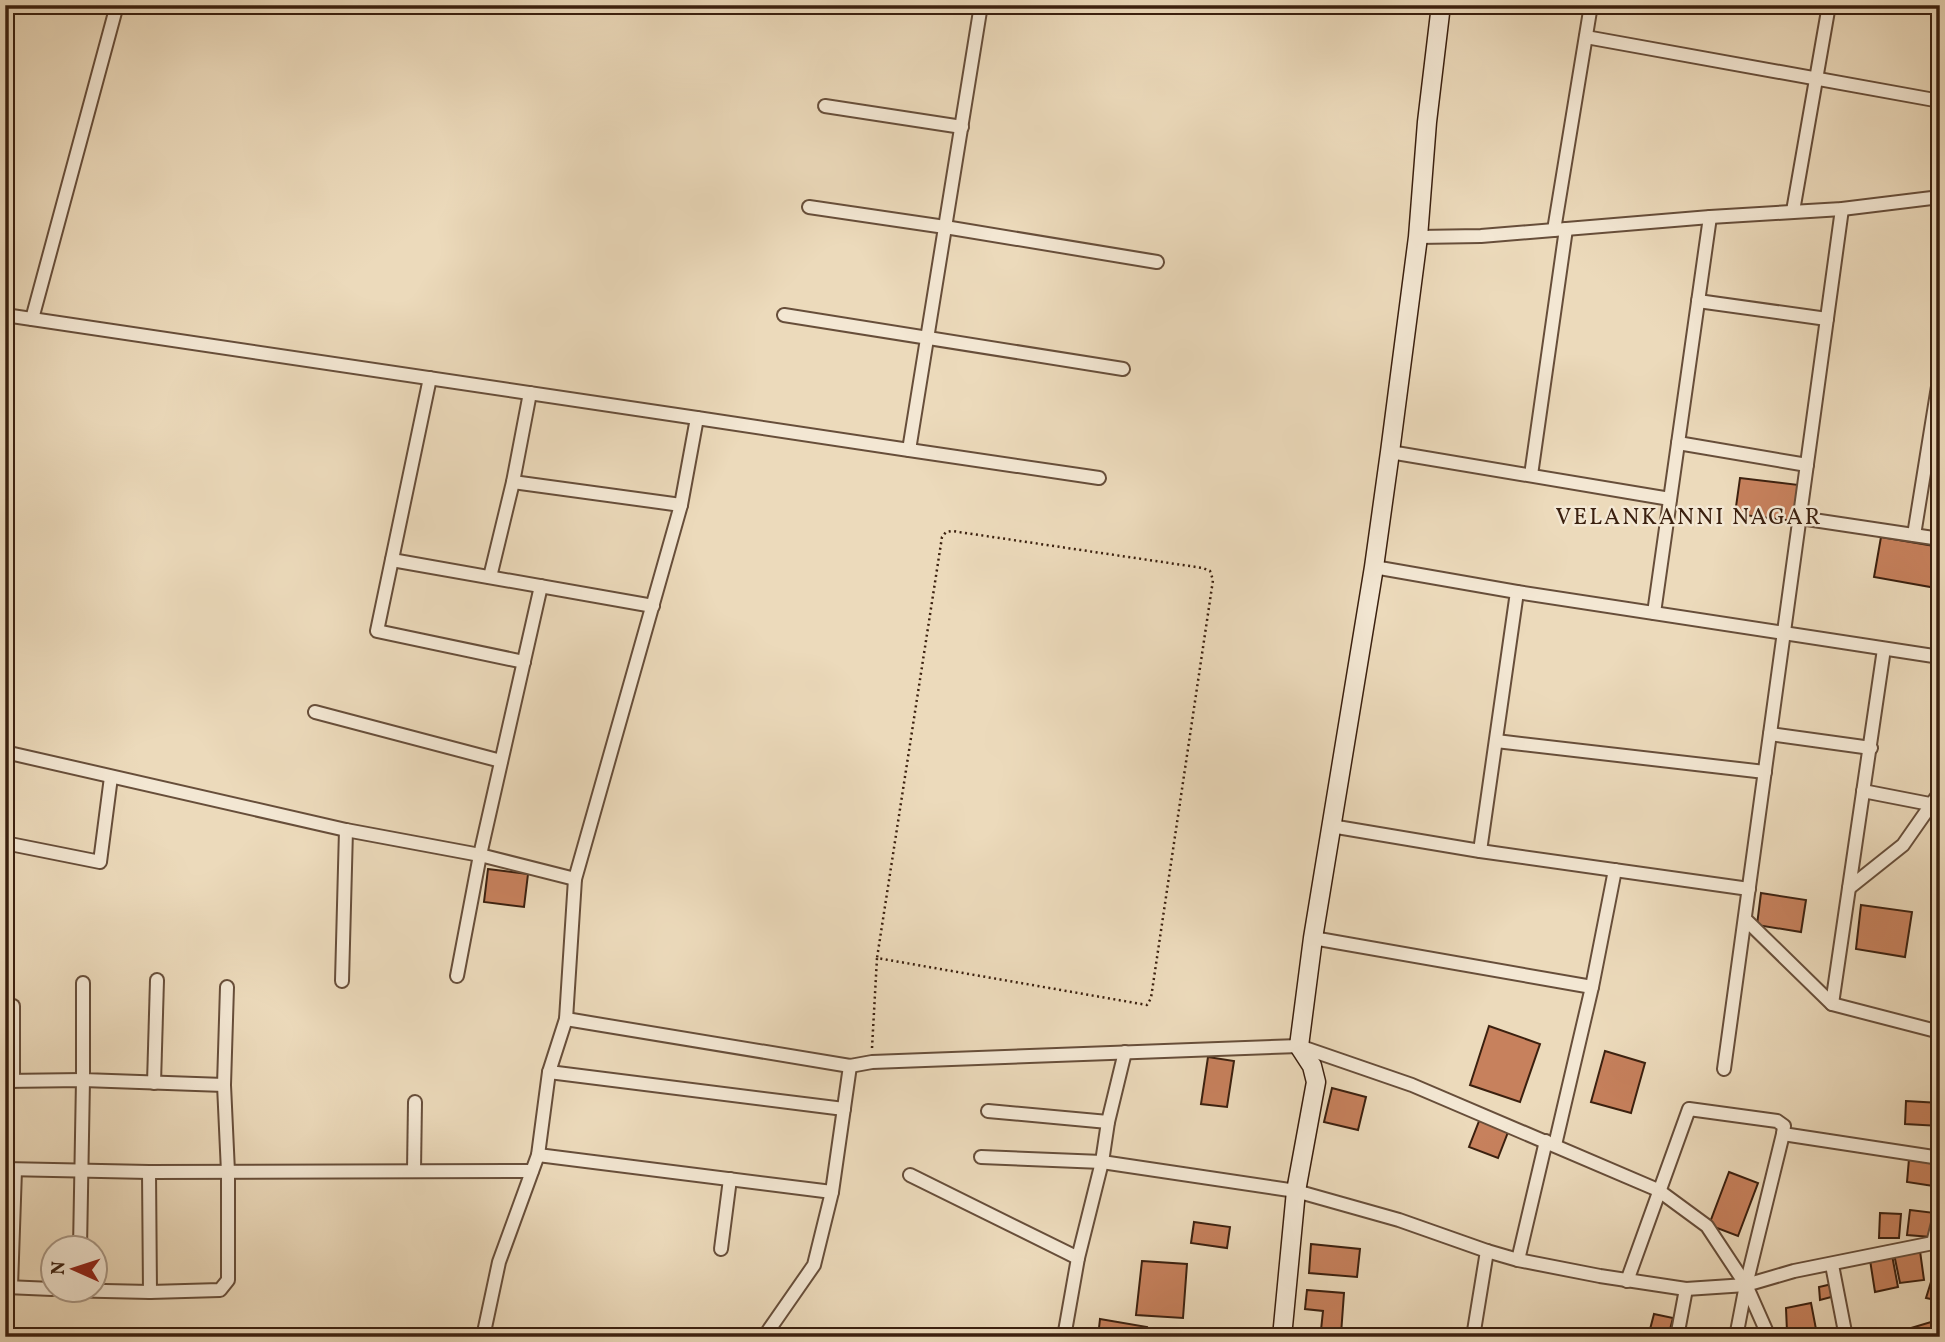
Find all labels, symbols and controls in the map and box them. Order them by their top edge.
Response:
district label: VELANKANNI NAGAR [1556,502,1822,534]
north arrow [38,1234,108,1304]
text: N [46,1260,72,1276]

